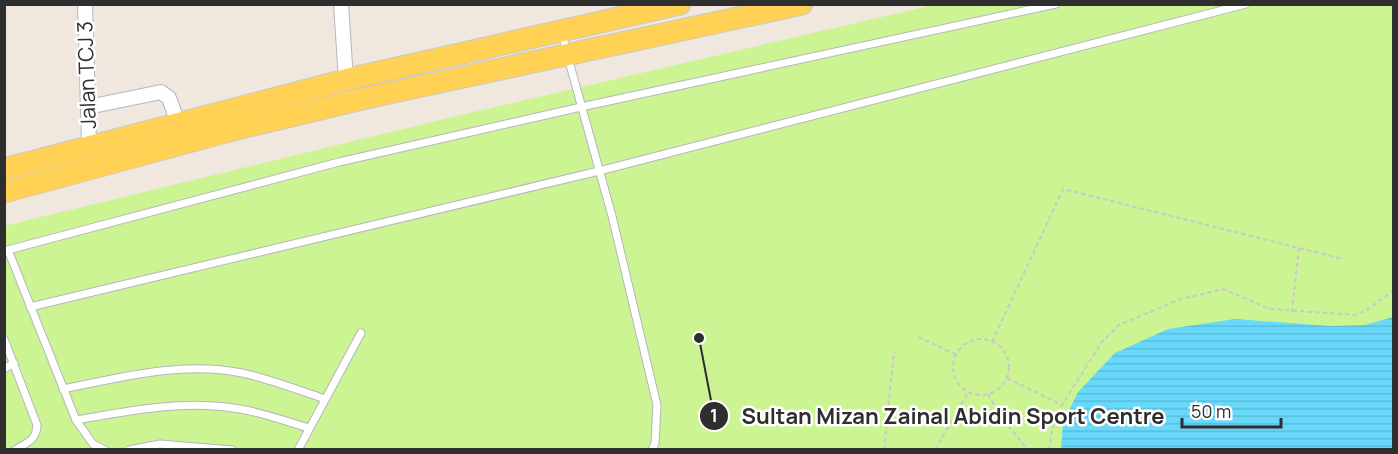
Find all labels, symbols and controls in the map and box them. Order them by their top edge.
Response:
street label: Jalan TCJ 3 [70,21,102,129]
scale bar [1182,391,1281,429]
callout: Sultan Mizan Zainal Abidin Sport Centre [699,396,1176,436]
text: 50 m [1191,399,1231,423]
text: Sultan Mizan Zainal Abidin Sport Centre [741,401,1165,431]
text: 1 [710,403,718,427]

